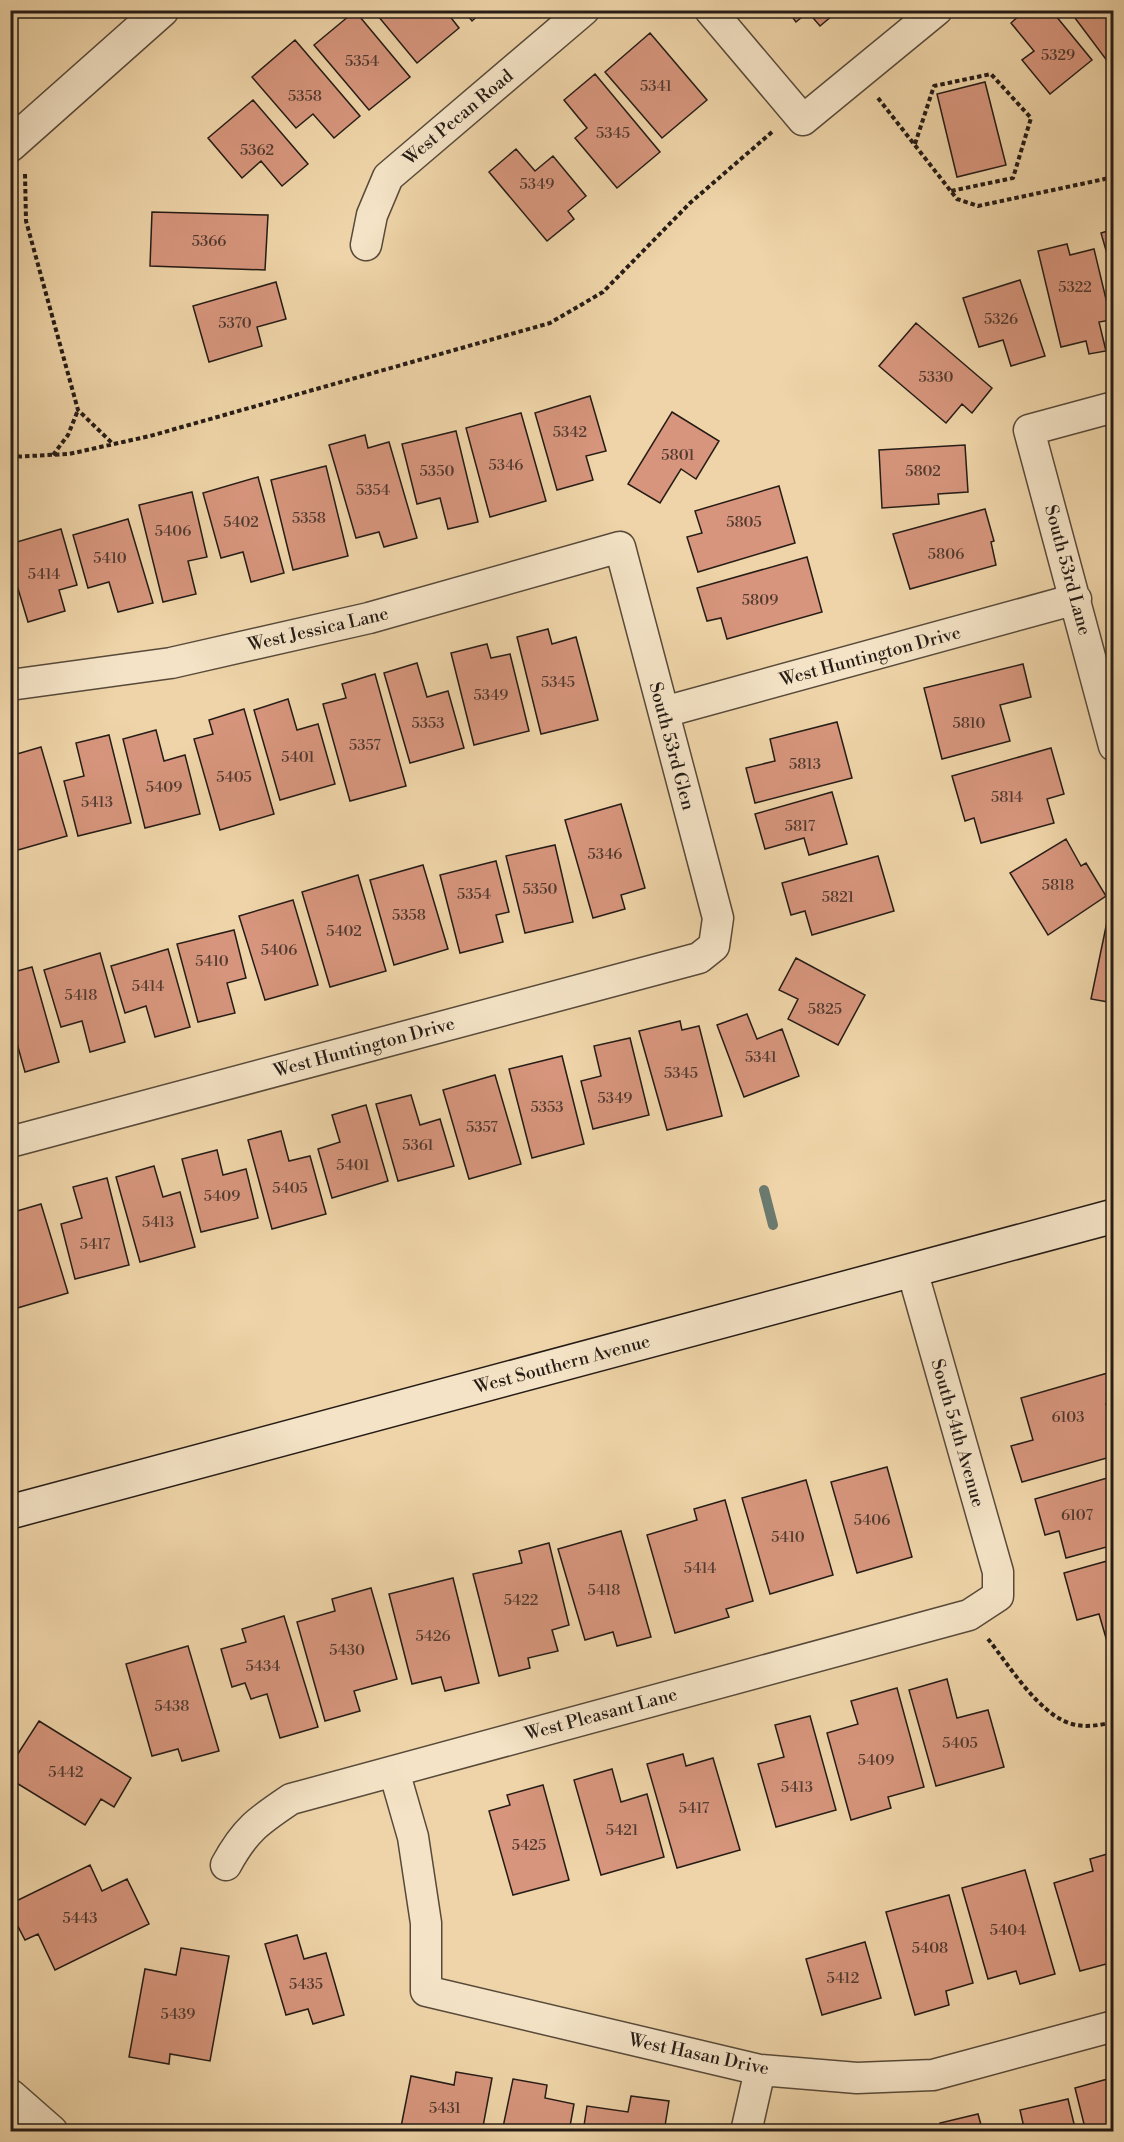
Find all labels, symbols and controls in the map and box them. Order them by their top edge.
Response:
house number: 5329 [1041,46,1075,65]
house number: 5354 [345,52,379,71]
street label: West Pecan Road [398,64,519,171]
house number: 5341 [640,77,673,96]
house number: 5358 [288,87,322,106]
house number: 5345 [596,124,630,143]
house number: 5362 [240,141,274,160]
house number: 5349 [520,175,554,194]
house number: 5366 [192,232,226,251]
house number: 5322 [1058,278,1092,297]
house number: 5326 [984,310,1018,329]
house number: 5370 [218,314,252,333]
house number: 5330 [919,368,953,387]
house number: 5342 [553,423,587,442]
house number: 5801 [661,446,695,465]
house number: 5346 [489,456,523,475]
house number: 5350 [420,462,454,481]
house number: 5802 [905,462,941,481]
house number: 5354 [356,481,390,500]
street label: South 53rd Lane [1039,502,1096,638]
house number: 5358 [292,509,326,528]
house number: 5402 [223,513,259,532]
house number: 5805 [726,513,762,532]
house number: 5406 [155,522,191,541]
house number: 5806 [928,545,964,564]
house number: 5410 [93,549,127,568]
house number: 5414 [28,565,60,584]
house number: 5809 [742,591,778,610]
street label: West Jessica Lane [245,602,391,657]
street label: West Huntington Drive [776,621,963,692]
house number: 5345 [541,673,575,692]
street label: South 53rd Glen [643,680,700,813]
house number: 5349 [474,686,508,705]
house number: 5353 [411,714,445,733]
house number: 5810 [952,714,986,733]
house number: 5357 [349,736,381,755]
house number: 5401 [281,748,315,767]
house number: 5813 [789,755,821,774]
house number: 5405 [216,768,252,787]
house number: 5409 [146,778,182,797]
house number: 5814 [991,788,1023,807]
house number: 5413 [81,793,113,812]
house number: 5817 [785,817,816,836]
house number: 5346 [588,845,622,864]
house number: 5818 [1042,876,1074,895]
house number: 5350 [523,880,557,899]
house number: 5354 [457,885,491,904]
house number: 5821 [822,888,855,907]
house number: 5358 [392,906,426,925]
house number: 5402 [326,922,362,941]
house number: 5406 [261,941,297,960]
house number: 5410 [195,952,229,971]
house number: 5414 [132,977,164,996]
house number: 5418 [65,986,97,1005]
house number: 5825 [808,1000,842,1019]
street label: West Huntington Drive [270,1012,457,1083]
house number: 5341 [745,1048,778,1067]
house number: 5345 [664,1064,698,1083]
house number: 5349 [598,1089,632,1108]
house number: 5353 [530,1098,564,1117]
house number: 5357 [466,1118,498,1137]
house number: 5361 [402,1136,434,1155]
house number: 5401 [336,1156,370,1175]
house number: 5405 [272,1179,308,1198]
house number: 5409 [204,1187,240,1206]
house number: 5413 [142,1213,174,1232]
house number: 5417 [80,1235,111,1254]
street label: West Southern Avenue [471,1330,653,1399]
street label: South 54th Avenue [925,1356,990,1510]
house number: 6103 [1052,1408,1084,1427]
house number: 6107 [1061,1506,1093,1525]
house number: 5406 [854,1511,890,1530]
house number: 5410 [771,1528,805,1547]
house number: 5414 [684,1559,716,1578]
house number: 5418 [588,1581,620,1600]
house number: 5422 [504,1591,538,1610]
house number: 5426 [415,1627,451,1646]
house number: 5430 [329,1641,365,1660]
house number: 5434 [246,1657,281,1676]
street label: West Pleasant Lane [521,1683,680,1746]
house number: 5438 [155,1697,189,1716]
house number: 5405 [942,1734,978,1753]
house number: 5409 [858,1751,894,1770]
house number: 5442 [48,1763,84,1782]
house number: 5413 [781,1778,813,1797]
house number: 5417 [679,1799,710,1818]
house number: 5421 [606,1821,639,1840]
house number: 5425 [512,1836,546,1855]
house number: 5443 [63,1909,98,1928]
house number: 5404 [990,1921,1026,1940]
house number: 5408 [912,1939,948,1958]
house number: 5412 [827,1969,859,1988]
house number: 5435 [289,1975,323,1994]
house number: 5439 [161,2005,195,2024]
street label: West Hasan Drive [626,2028,771,2081]
house number: 5431 [429,2099,461,2118]

